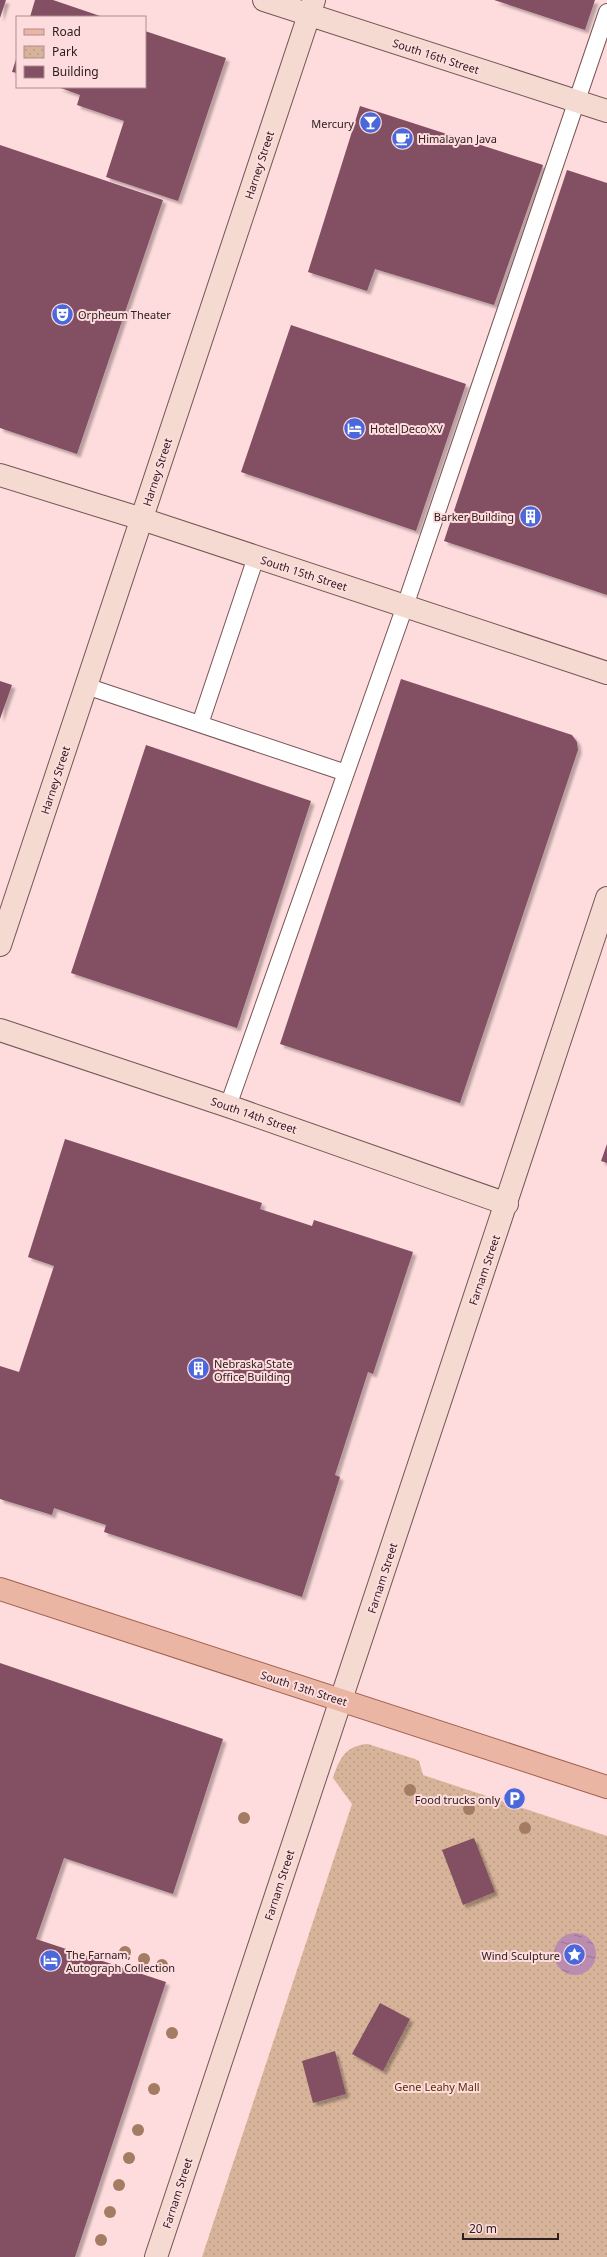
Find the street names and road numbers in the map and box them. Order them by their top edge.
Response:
street label: South 16th Street [391,35,481,77]
street label: Harney Street [241,129,277,201]
street label: Harney Street [139,436,175,508]
street label: South 15th Street [259,552,349,594]
street label: Harney Street [37,744,73,816]
street label: South 14th Street [209,1093,299,1137]
street label: Farnam Street [465,1233,503,1307]
street label: Farnam Street [364,1541,400,1615]
street label: South 13th Street [259,1667,349,1709]
street label: Farnam Street [261,1848,297,1922]
street label: Farnam Street [159,2156,195,2230]

